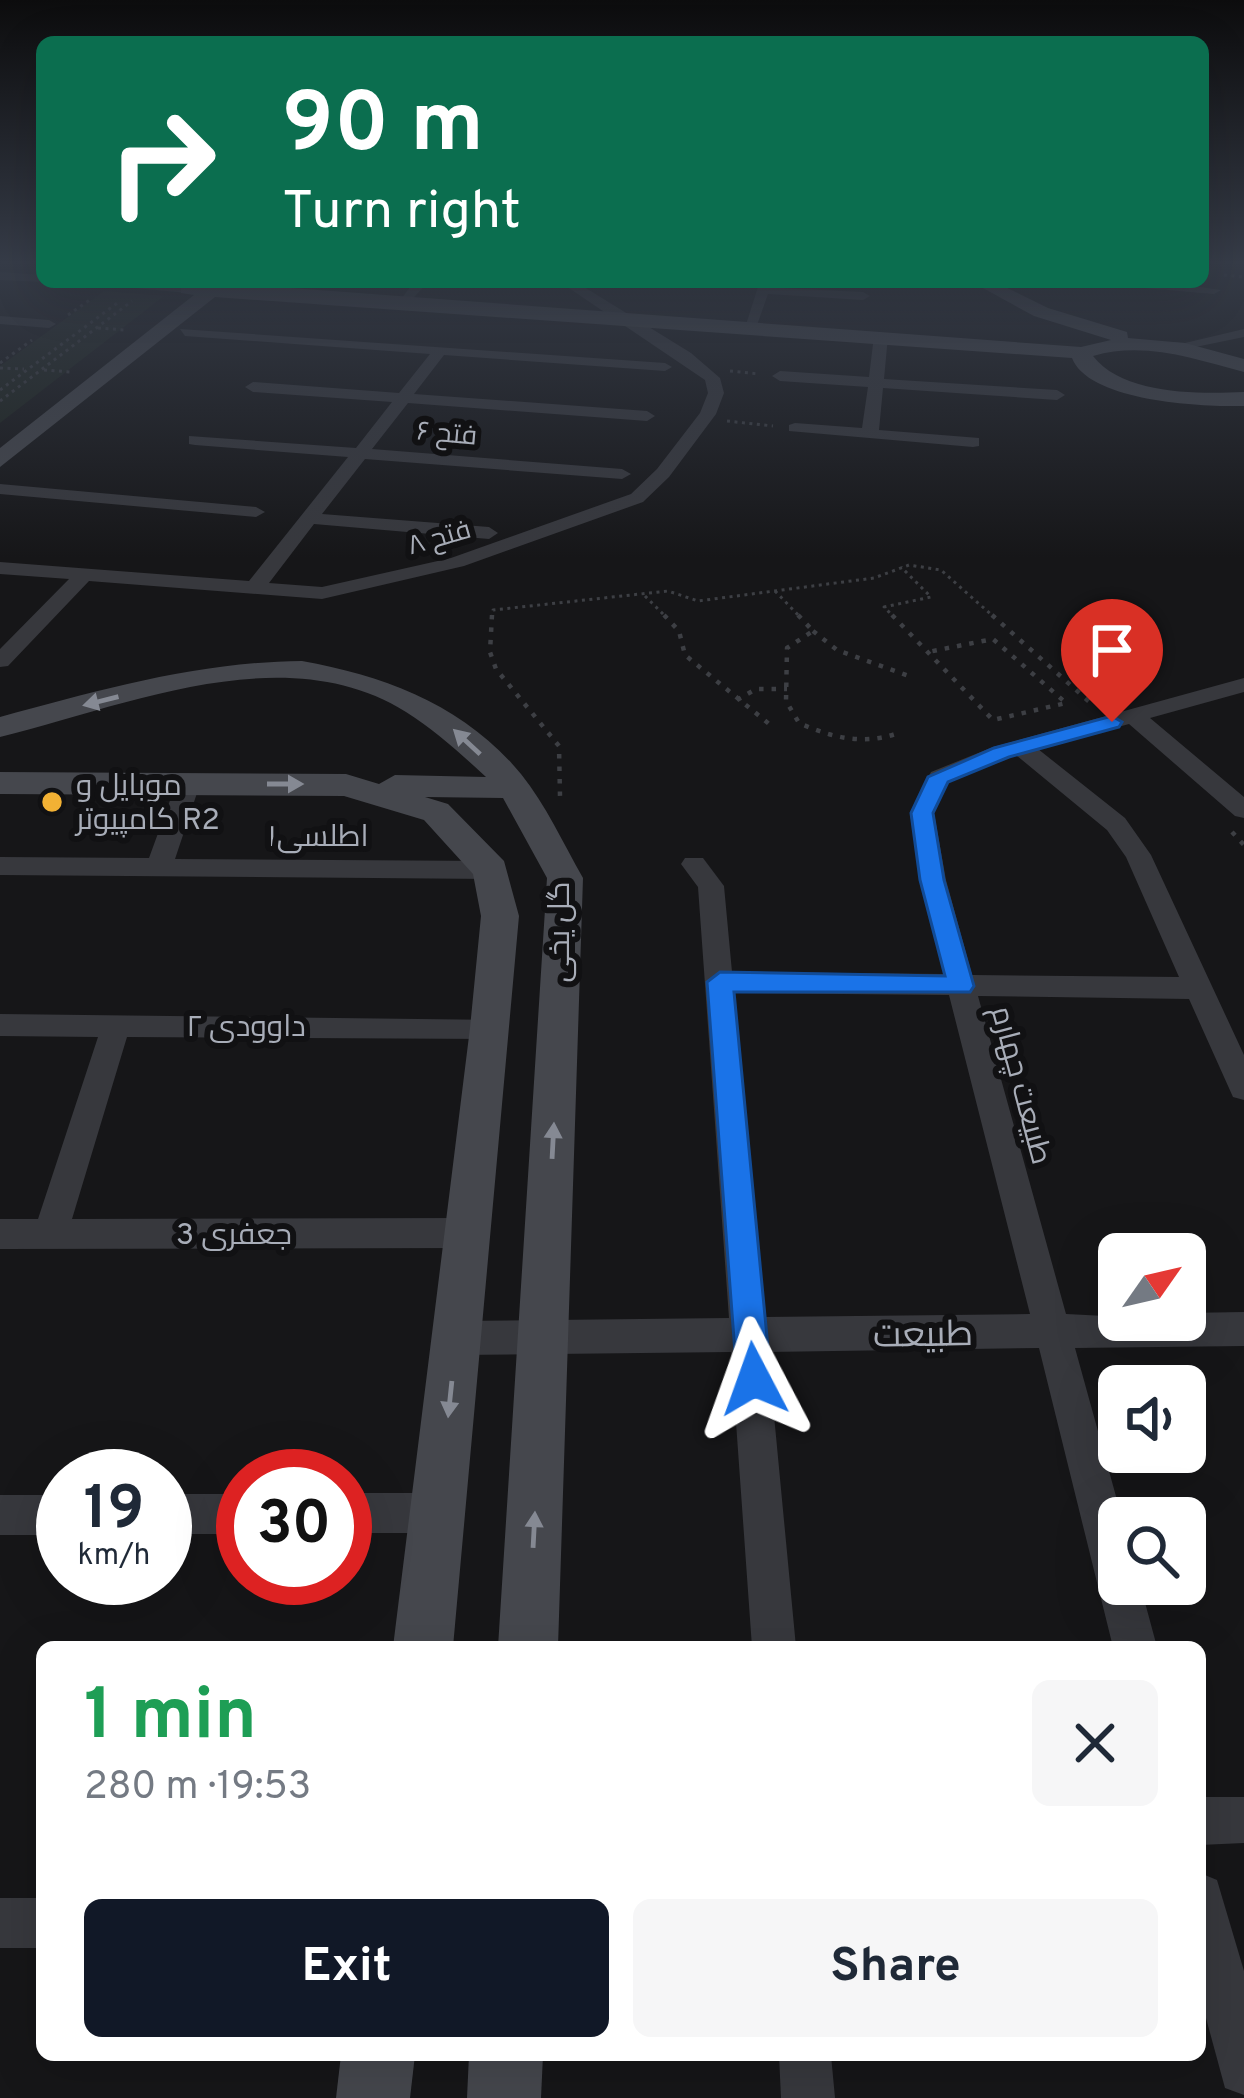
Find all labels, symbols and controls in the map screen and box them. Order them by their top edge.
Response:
text: 90 m [282,75,484,181]
icon: right [84,84,240,240]
text: Turn right [282,179,521,248]
street label: فتح ۶ [415,415,478,455]
street label: فتح ۸ [404,514,475,564]
pin [1061,599,1163,722]
icon: arrive [1079,617,1145,683]
one-way arrow [82,692,119,711]
one-way arrow [452,729,481,756]
place label: موبایل و کامپیوتر R2 [74,769,220,840]
one-way arrow [267,775,305,794]
marker: موبایل و کامپیوتر R2 [39,789,65,815]
street label: اطلسی۱ [267,820,369,857]
street label: گل یخی [543,882,580,982]
street label: طبیعت چهارم [981,1002,1058,1169]
street label: داوودی ۲ [186,1010,306,1047]
one-way arrow [544,1121,563,1159]
street label: 3 جعفری [176,1218,292,1255]
north arrow [1098,1233,1206,1341]
map controls [1098,1233,1206,1605]
street label: طبیعت [873,1313,974,1361]
position arrow [691,1316,817,1442]
button: sound [1098,1365,1206,1473]
one-way arrow [441,1381,460,1418]
speed limit sign: 30 [216,1449,372,1605]
text: 19 [84,1474,144,1550]
button: search [1098,1497,1206,1605]
one-way arrow [525,1510,544,1548]
text: km/h [78,1538,150,1575]
text: 1 min [84,1673,257,1765]
button: close [1032,1680,1158,1806]
text: 280 m · 19:53 [84,1764,311,1813]
button: Exit [84,1899,609,2037]
button: Share [633,1899,1158,2037]

